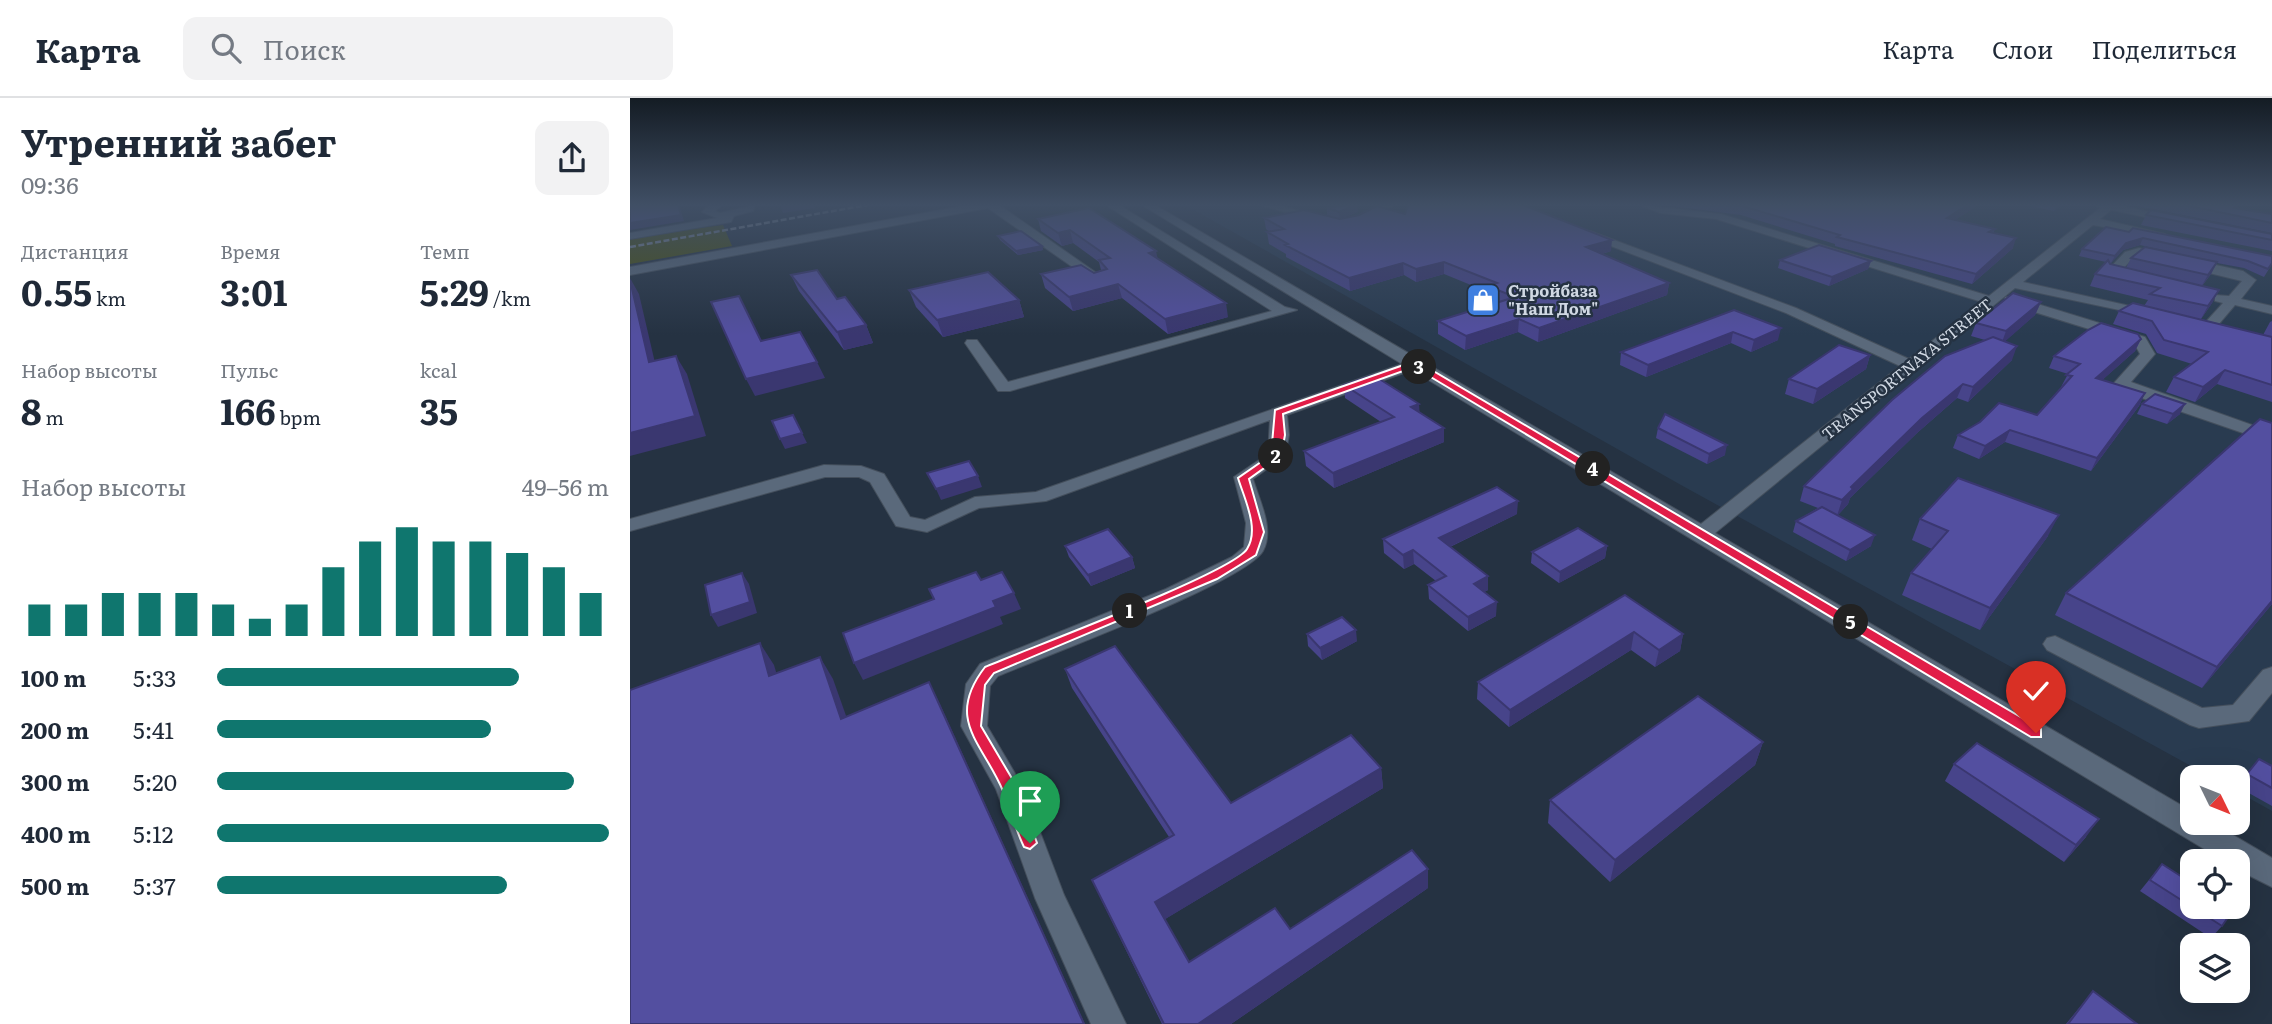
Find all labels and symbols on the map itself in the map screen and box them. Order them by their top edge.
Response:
place label: Стройбаза "Наш Дом" [1508,278,1598,320]
shop icon: Стройбаза "Наш Дом" [1464,281,1502,319]
street label: TRANSPORTNAYA STREET [1816,292,1997,445]
pin: 3 [1402,350,1436,384]
pin: 2 [1258,438,1294,474]
pin: 4 [1576,452,1611,486]
pin: 1 [1112,594,1148,628]
pin: 5 [1834,604,1868,640]
pin [2006,661,2066,733]
north arrow [2180,765,2250,835]
pin [1000,771,1060,843]

